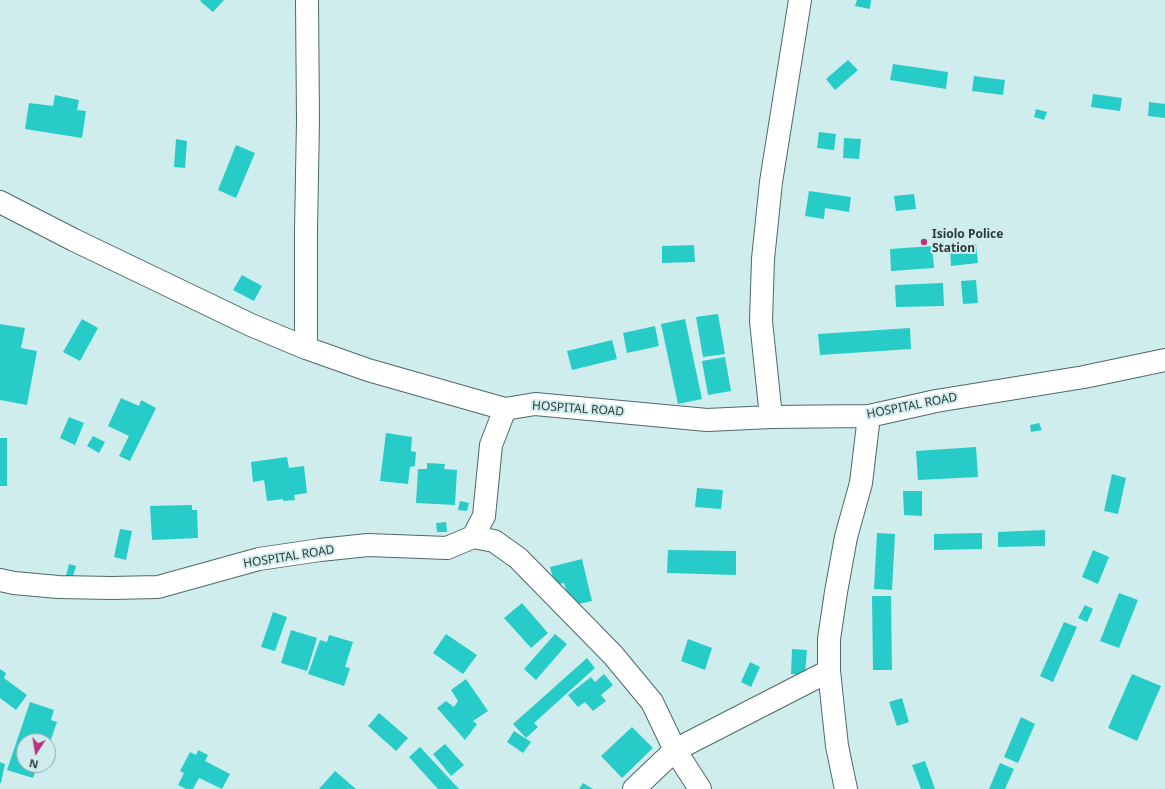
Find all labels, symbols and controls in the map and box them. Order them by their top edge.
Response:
place label: Isiolo Police Station [932,228,1003,256]
marker: Isiolo Police Station [919,237,929,247]
street label: HOSPITAL ROAD [865,390,959,422]
street label: HOSPITAL ROAD [532,399,624,419]
street label: HOSPITAL ROAD [242,543,336,571]
north arrow [16,733,56,773]
text: N [28,756,40,773]

